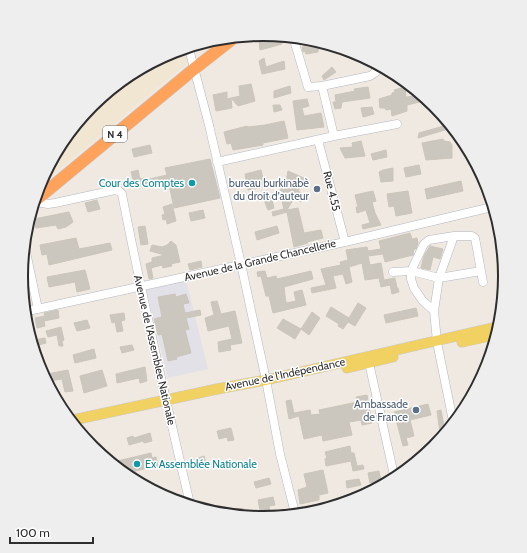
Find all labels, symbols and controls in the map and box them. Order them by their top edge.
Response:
road number: N 4 [103,126,127,142]
street label: Rue 4.55 [320,170,344,213]
place label: Cour des Comptes [99,176,184,190]
place label: bureau burkinabè du droit d'auteur [229,176,310,203]
marker: Cour des Comptes [187,178,197,188]
marker: bureau burkinabè du droit d'auteur [312,184,322,194]
street label: Avenue de la Grande Chancellerie [183,236,338,284]
street label: Avenue de l'Assemblee Nationale [131,274,179,427]
street label: Avenue de l'Indépendance [224,354,347,394]
place label: Ambassade de France [354,397,408,424]
marker: Ambassade de France [411,405,421,415]
place label: Ex Assemblée Nationale [145,457,257,471]
marker: Ex Assemblée Nationale [132,459,142,469]
scale bar [10,519,93,545]
text: 100 m [16,525,50,540]

